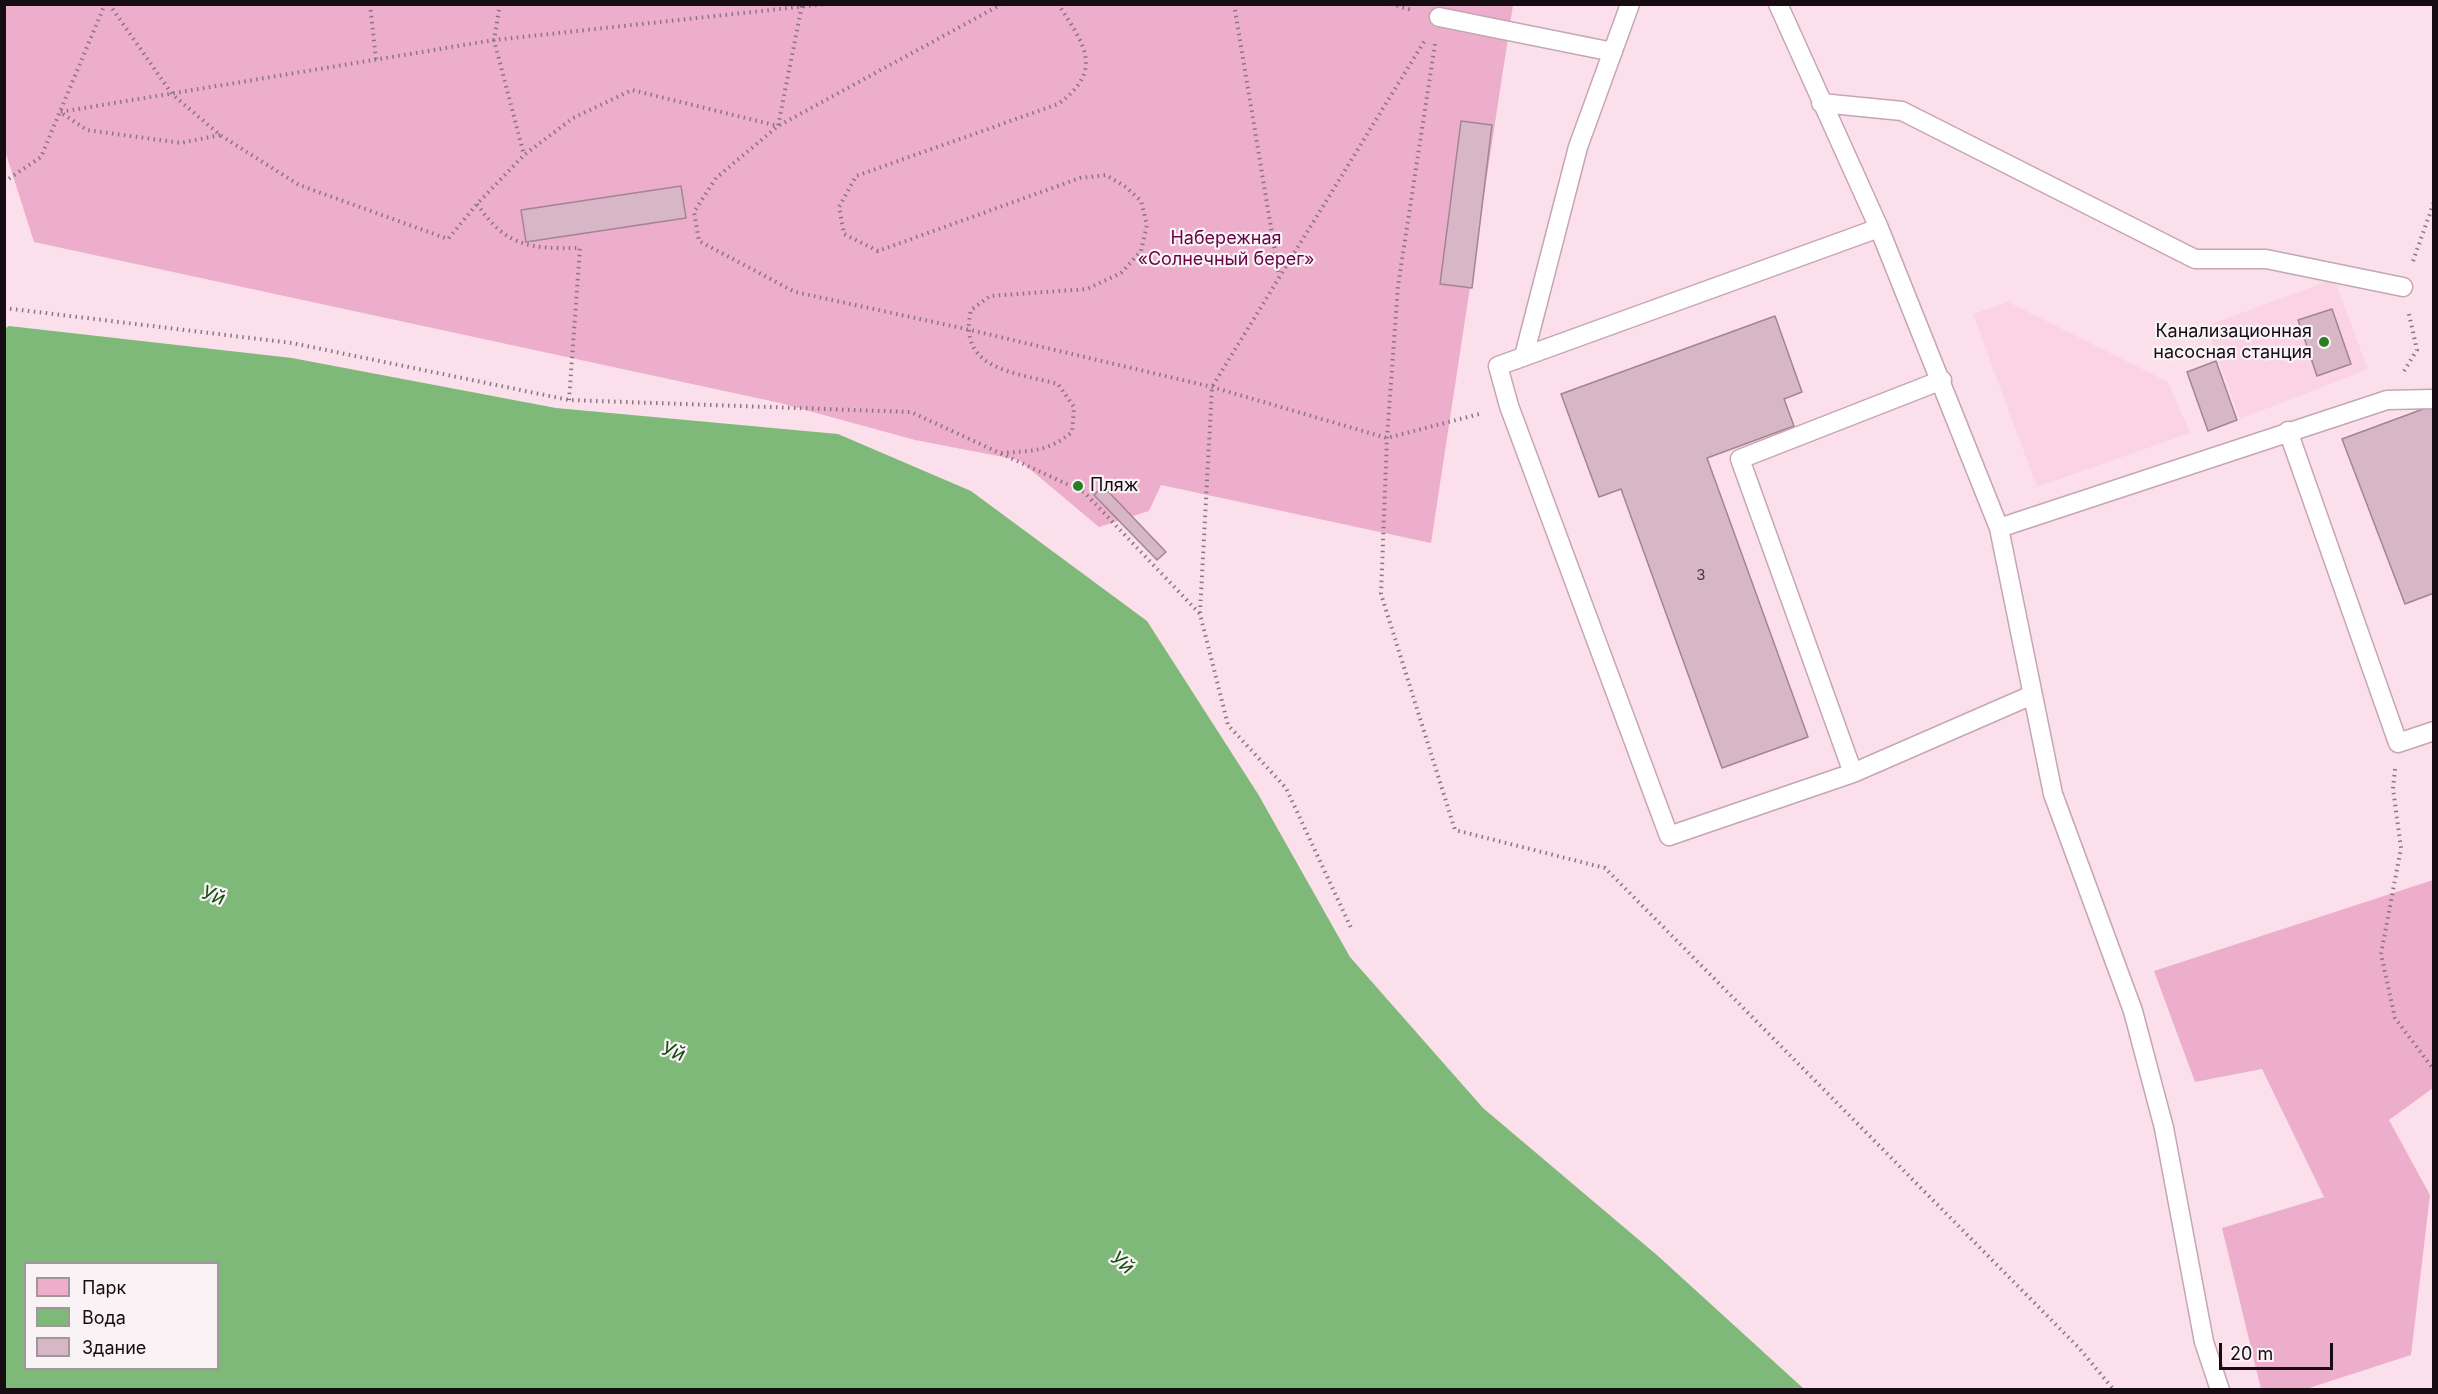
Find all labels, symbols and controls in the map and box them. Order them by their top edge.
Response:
park label: Набережная «Солнечный берег» [1137,228,1315,270]
place label: Канализационная насосная станция [2153,321,2312,364]
marker: Канализационная насосная станция [2317,335,2331,349]
place label: Пляж [1090,475,1138,497]
marker: Пляж [1071,479,1085,493]
house number: 3 [1696,566,1706,584]
water label: Уй [198,881,228,911]
water label: Уй [658,1037,688,1067]
water label: Уй [1105,1246,1139,1280]
legend [24,1262,219,1370]
text: Парк [82,1277,126,1298]
text: Вода [82,1307,126,1328]
scale bar [2222,1331,2336,1369]
text: Здание [82,1337,146,1358]
text: 20 m [2230,1343,2273,1364]

